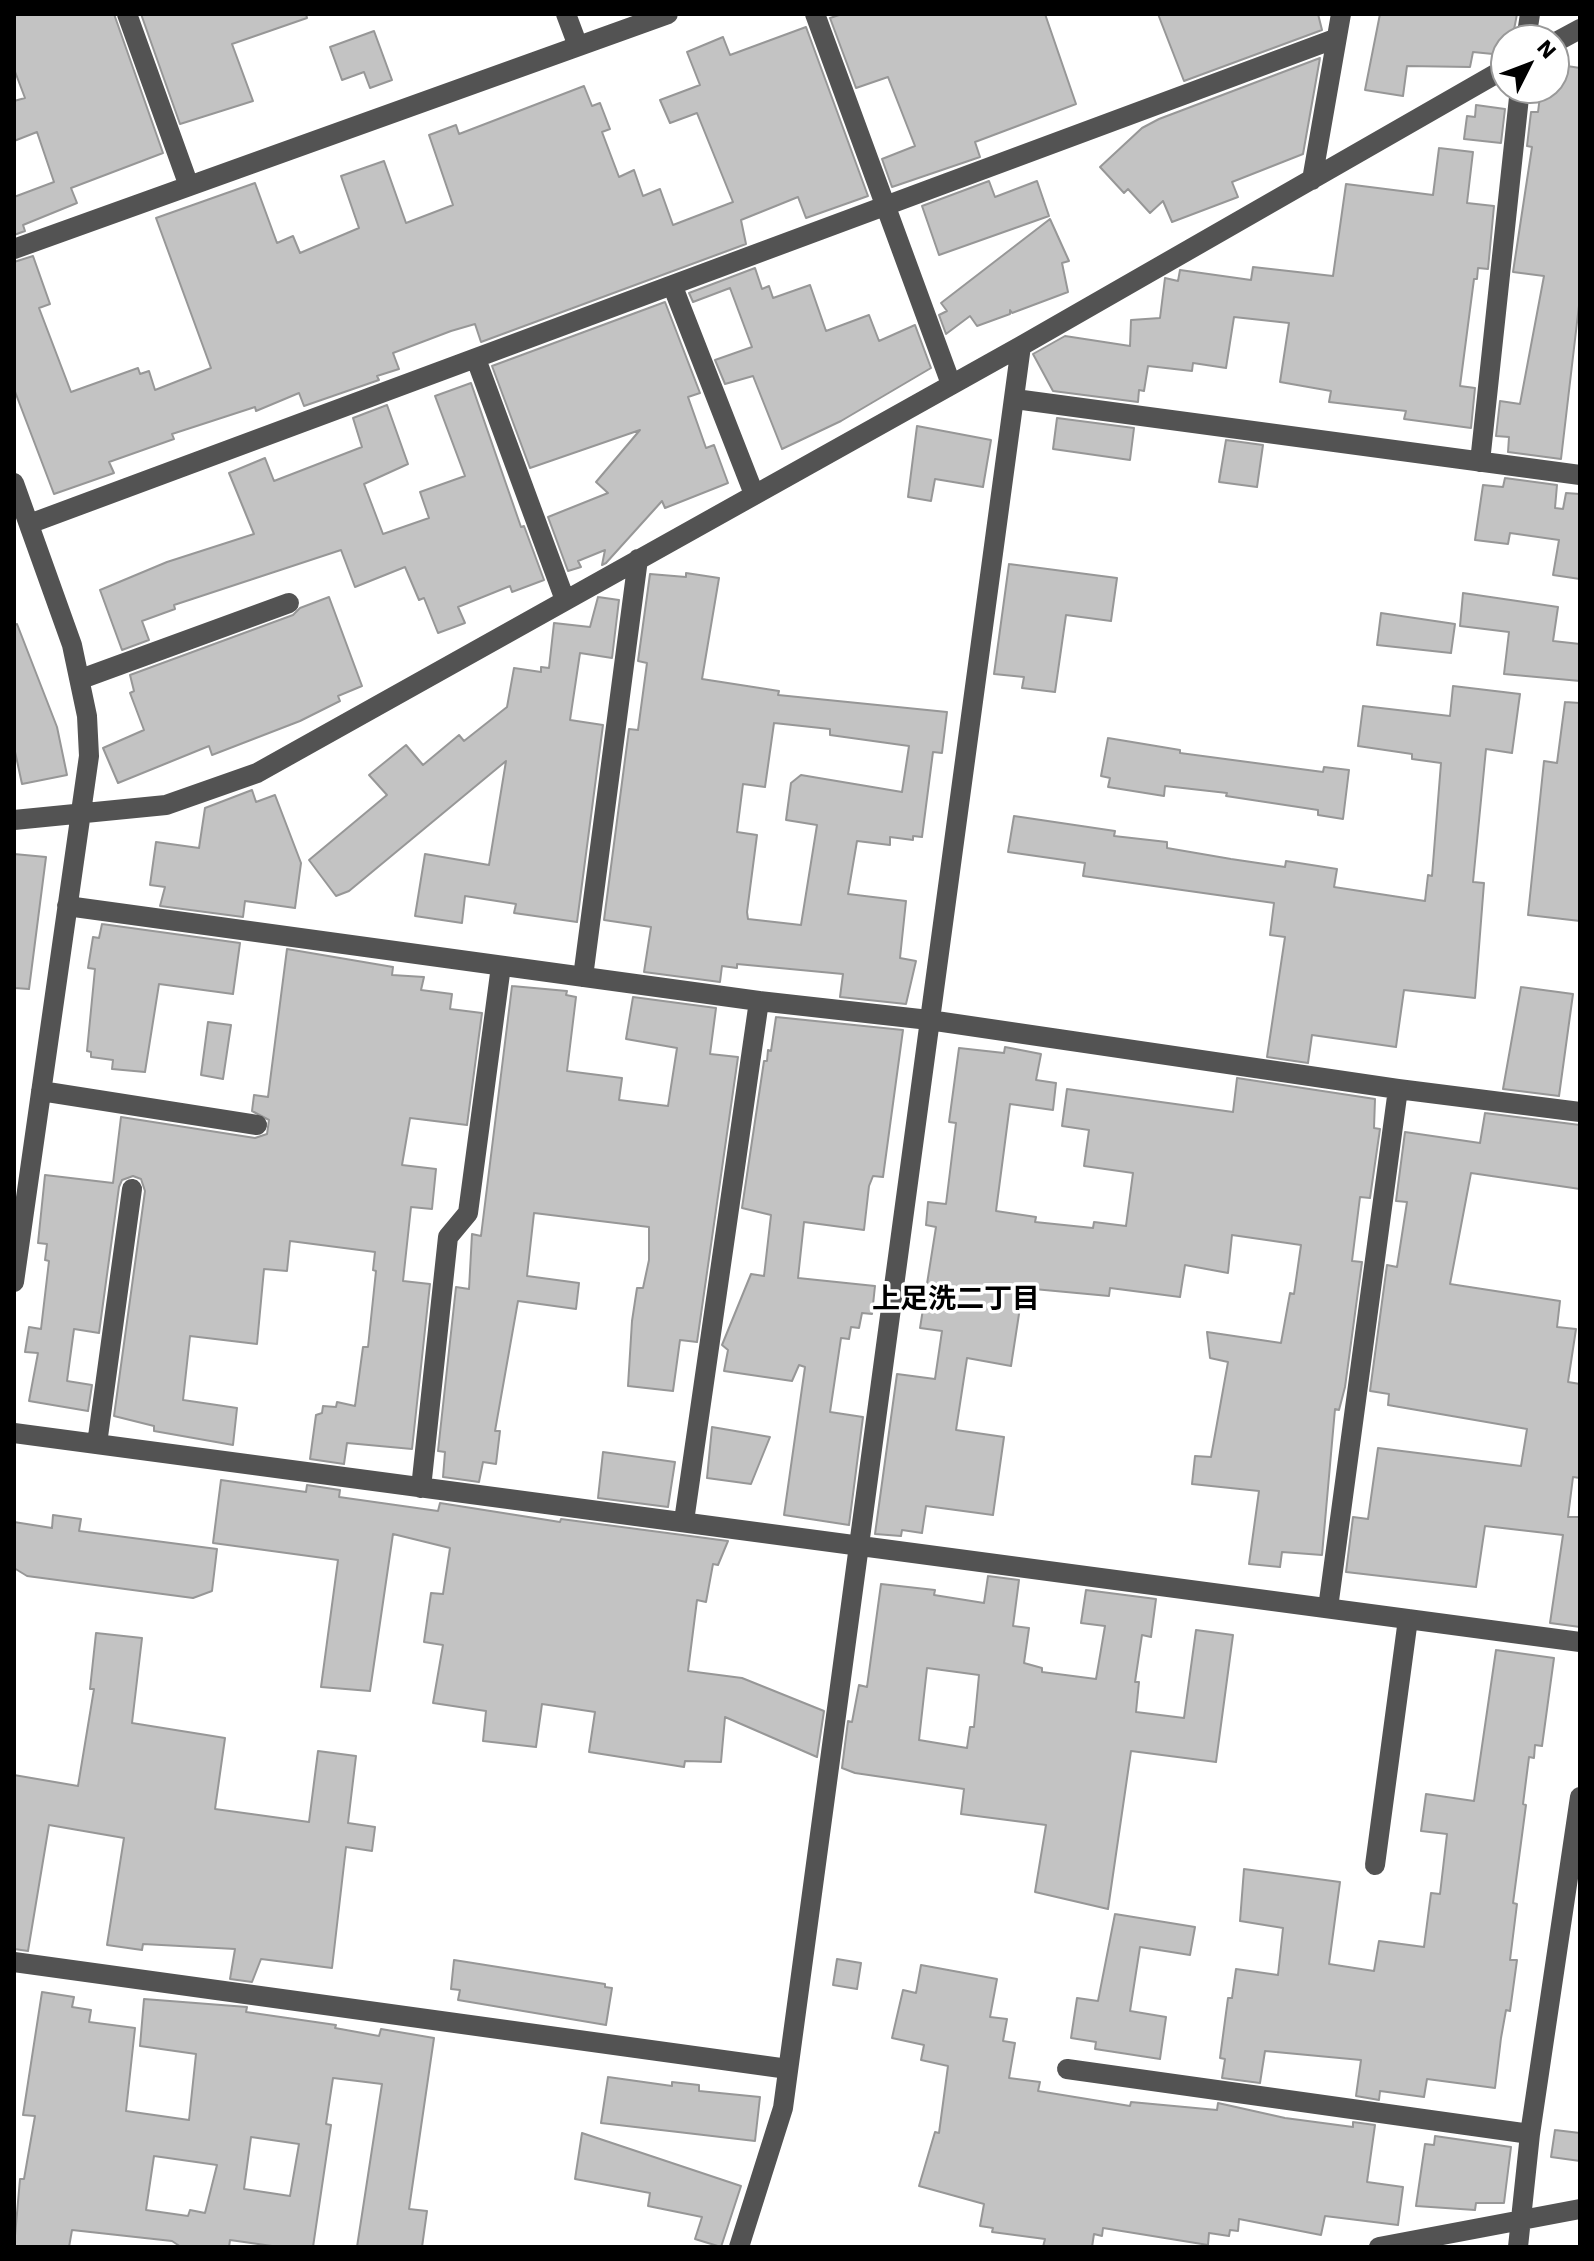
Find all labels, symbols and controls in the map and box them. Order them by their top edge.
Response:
north arrow [1490,24,1570,104]
text: N [1532,35,1561,63]
district label: 上足洗二丁目 [872,1283,1040,1317]

